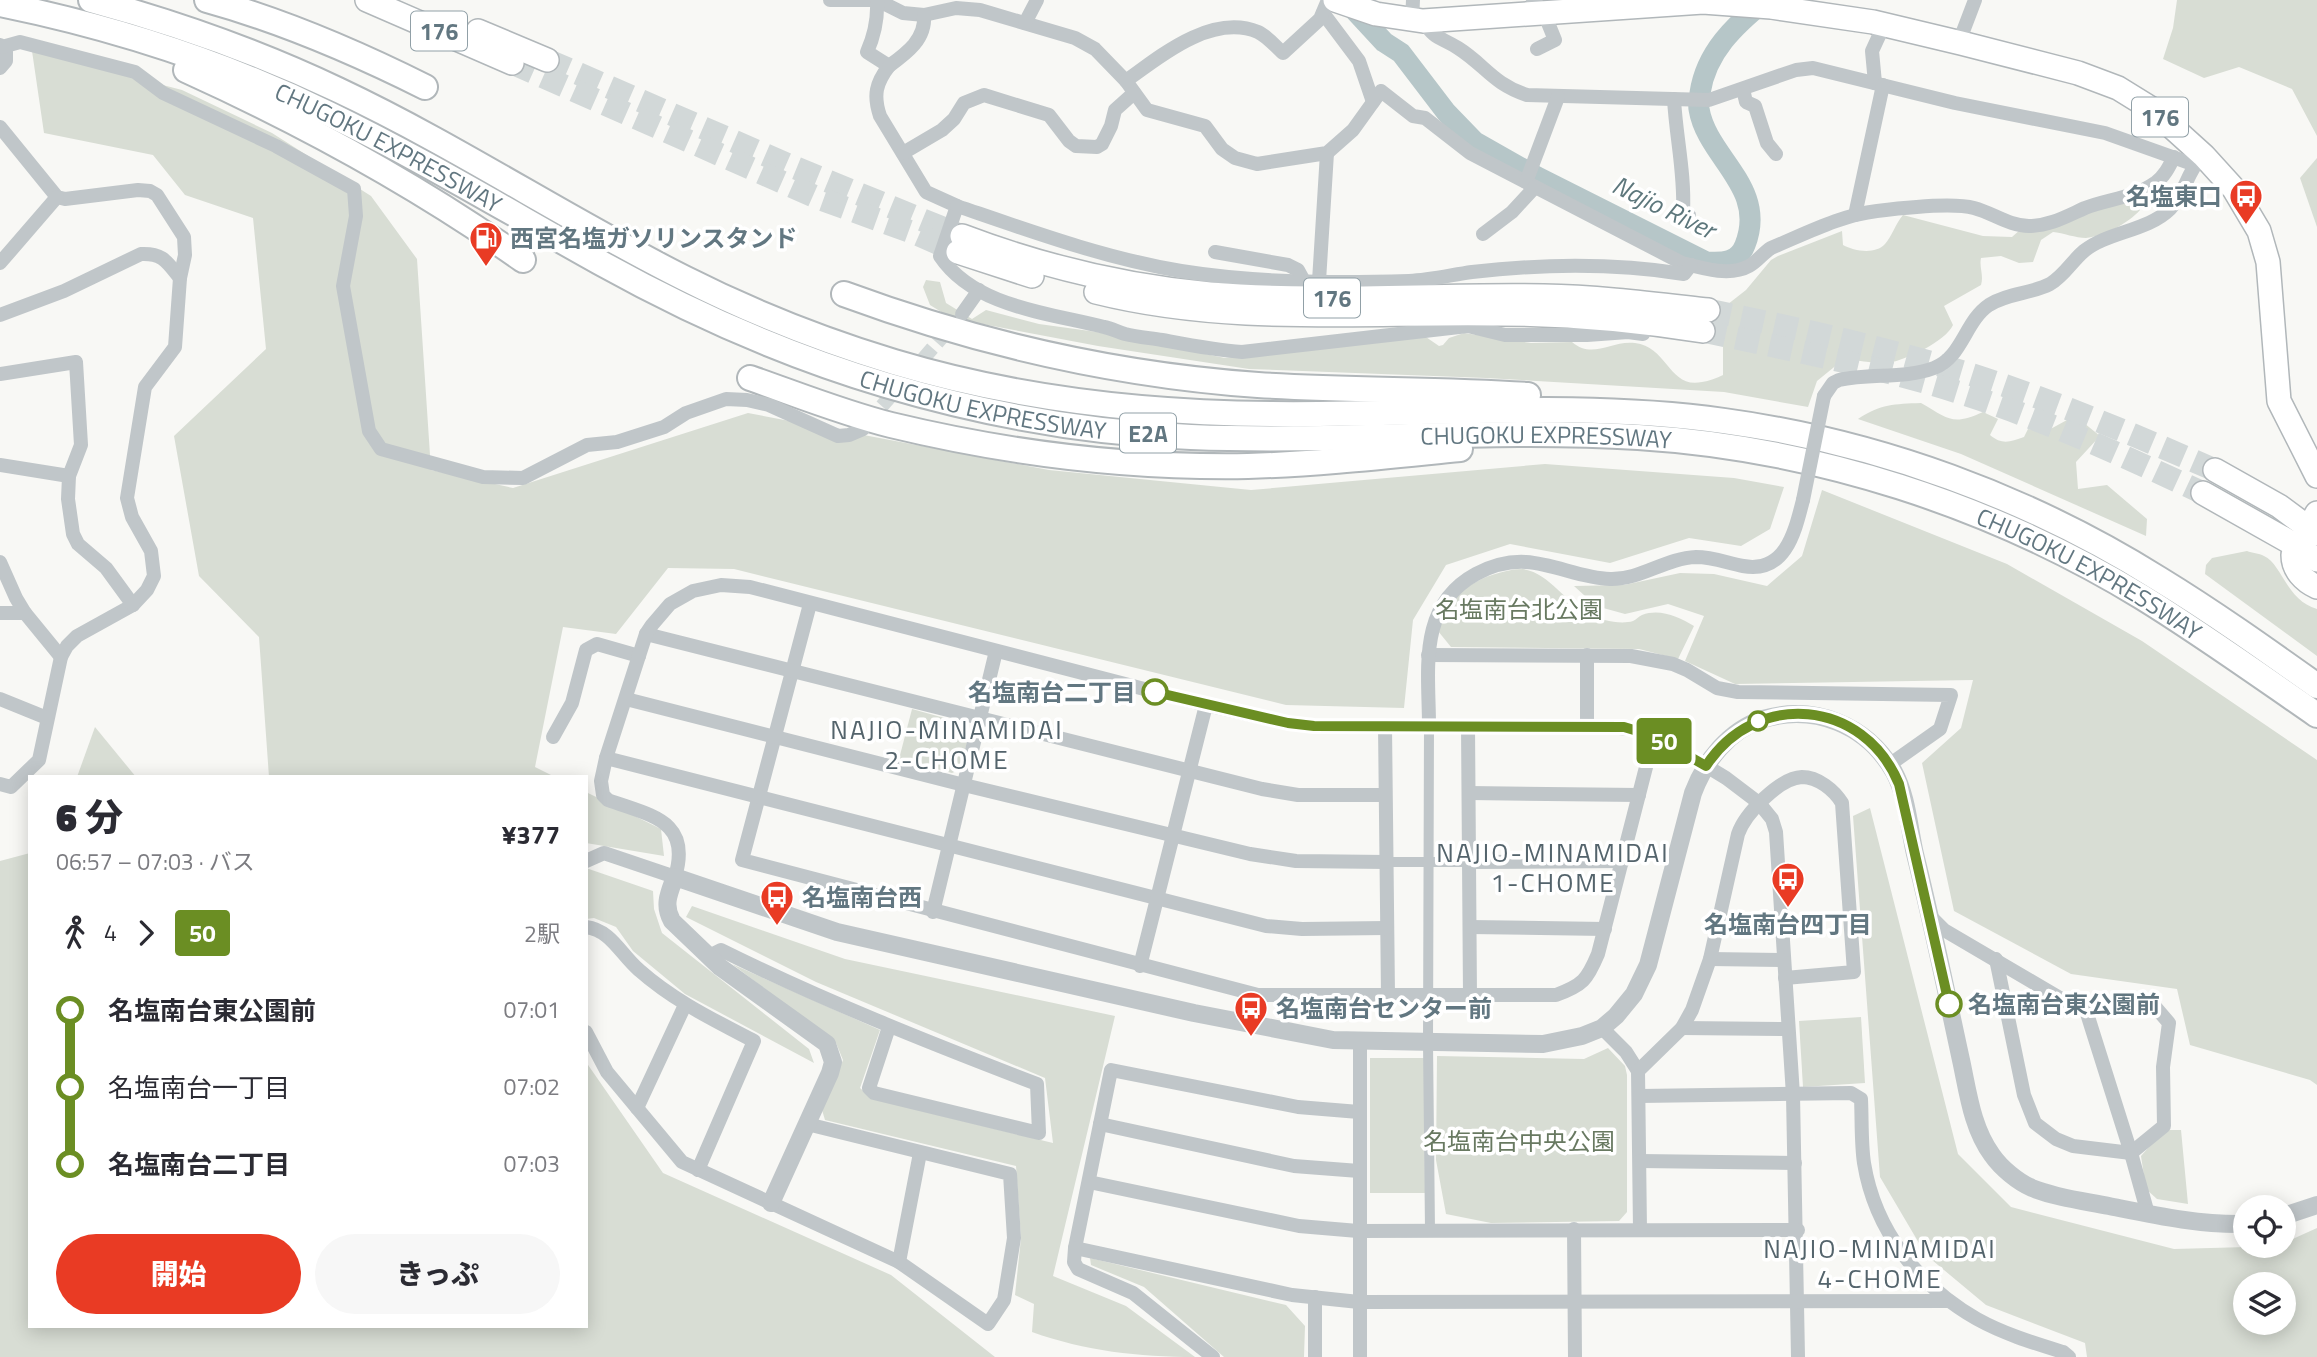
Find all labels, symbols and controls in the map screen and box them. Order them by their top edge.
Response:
road number: 176 [411,12,467,50]
street label: CHUGOKU EXPRESSWAY [269,73,509,221]
road number: 176 [2132,98,2188,136]
water label: Najio River [1606,165,1725,250]
bus stop icon: 名塩東口 [2227,177,2265,226]
place label: 名塩東口 [2126,178,2222,214]
fuel station icon: 西宮名塩ガソリンスタンド [467,219,505,268]
place label: 西宮名塩ガソリンスタンド [510,220,798,256]
road number: 176 [1304,278,1360,318]
street label: CHUGOKU EXPRESSWAY [855,360,1109,448]
road number: E2A [1120,414,1176,452]
street label: CHUGOKU EXPRESSWAY [1420,416,1673,458]
street label: CHUGOKU EXPRESSWAY [1971,498,2209,649]
park label: 名塩南台北公園 [1435,591,1603,627]
place label: 名塩南台二丁目 [968,674,1136,710]
marker: 名塩南台二丁目 [1142,679,1168,705]
district label: NAJIO-MINAMIDAI 2-CHOME [830,710,1064,779]
unlabelled marker [1748,711,1768,731]
line badge: 50 [1632,718,1696,764]
text: 50 [1651,723,1677,759]
text: 6 分 [56,788,123,846]
text: ¥377 [502,815,560,854]
district label: NAJIO-MINAMIDAI 1-CHOME [1436,833,1670,902]
text: 06:57 – 07:03 · バス [56,844,255,879]
bus stop icon: 名塩南台四丁目 [1769,860,1807,909]
bus stop icon: 名塩南台西 [758,878,796,927]
place label: 名塩南台西 [802,879,922,915]
place label: 名塩南台四丁目 [1704,906,1872,942]
icon: walk [56,914,94,952]
icon: forward [127,914,165,952]
text: 4 [104,915,117,950]
text: 50 [189,915,216,951]
text: 2駅 [524,916,560,951]
place label: 名塩南台東公園前 [1968,986,2160,1022]
bus stop icon: 名塩南台センター前 [1232,989,1270,1038]
place label: 名塩南台センター前 [1276,990,1492,1026]
text: 名塩南台東公園前 [108,991,316,1030]
marker: 名塩南台東公園前 [1936,991,1962,1017]
text: 07:01 [503,992,560,1027]
text: 名塩南台一丁目 [108,1068,290,1107]
text: 07:02 [503,1069,560,1104]
park label: 名塩南台中央公園 [1423,1123,1615,1159]
text: 名塩南台二丁目 [108,1145,290,1184]
text: 07:03 [503,1146,560,1181]
map controls [2233,1195,2296,1335]
button: locate [2233,1195,2296,1258]
district label: NAJIO-MINAMIDAI 4-CHOME [1763,1229,1997,1298]
button: 開始 [56,1234,301,1314]
button: きっぷ [315,1234,560,1314]
button: layers [2233,1272,2296,1335]

